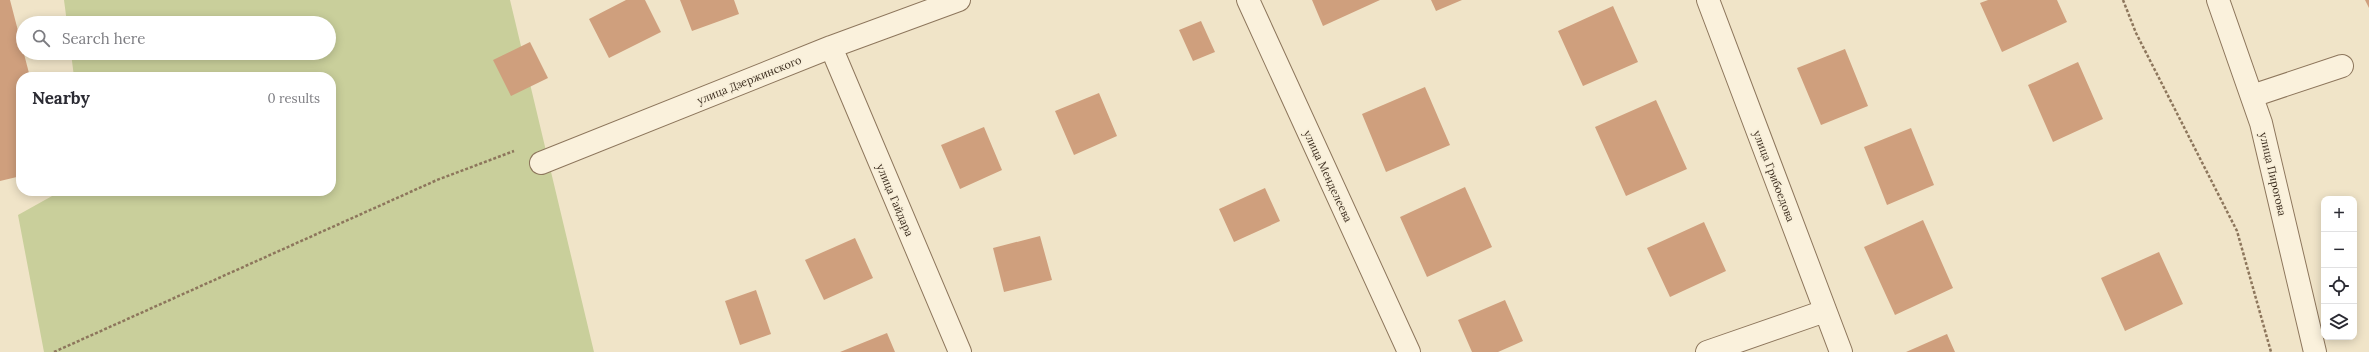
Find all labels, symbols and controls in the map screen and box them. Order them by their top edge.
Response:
search box [16,16,336,60]
icon: search [30,27,52,49]
text: Search here [62,29,145,48]
street label: улица Дзержинского [695,53,803,107]
text: Nearby [32,87,90,109]
text: 0 results [268,90,320,107]
street label: улица Менделеева [1301,128,1356,224]
street label: улица Грибоедова [1750,128,1798,224]
street label: улица Пирогова [2257,131,2289,217]
street label: улица Гайдара [873,162,917,239]
map controls [2321,196,2357,340]
button: + [2321,196,2357,232]
button: − [2321,232,2357,268]
button: locate [2321,268,2357,304]
button: layers [2321,304,2357,340]

